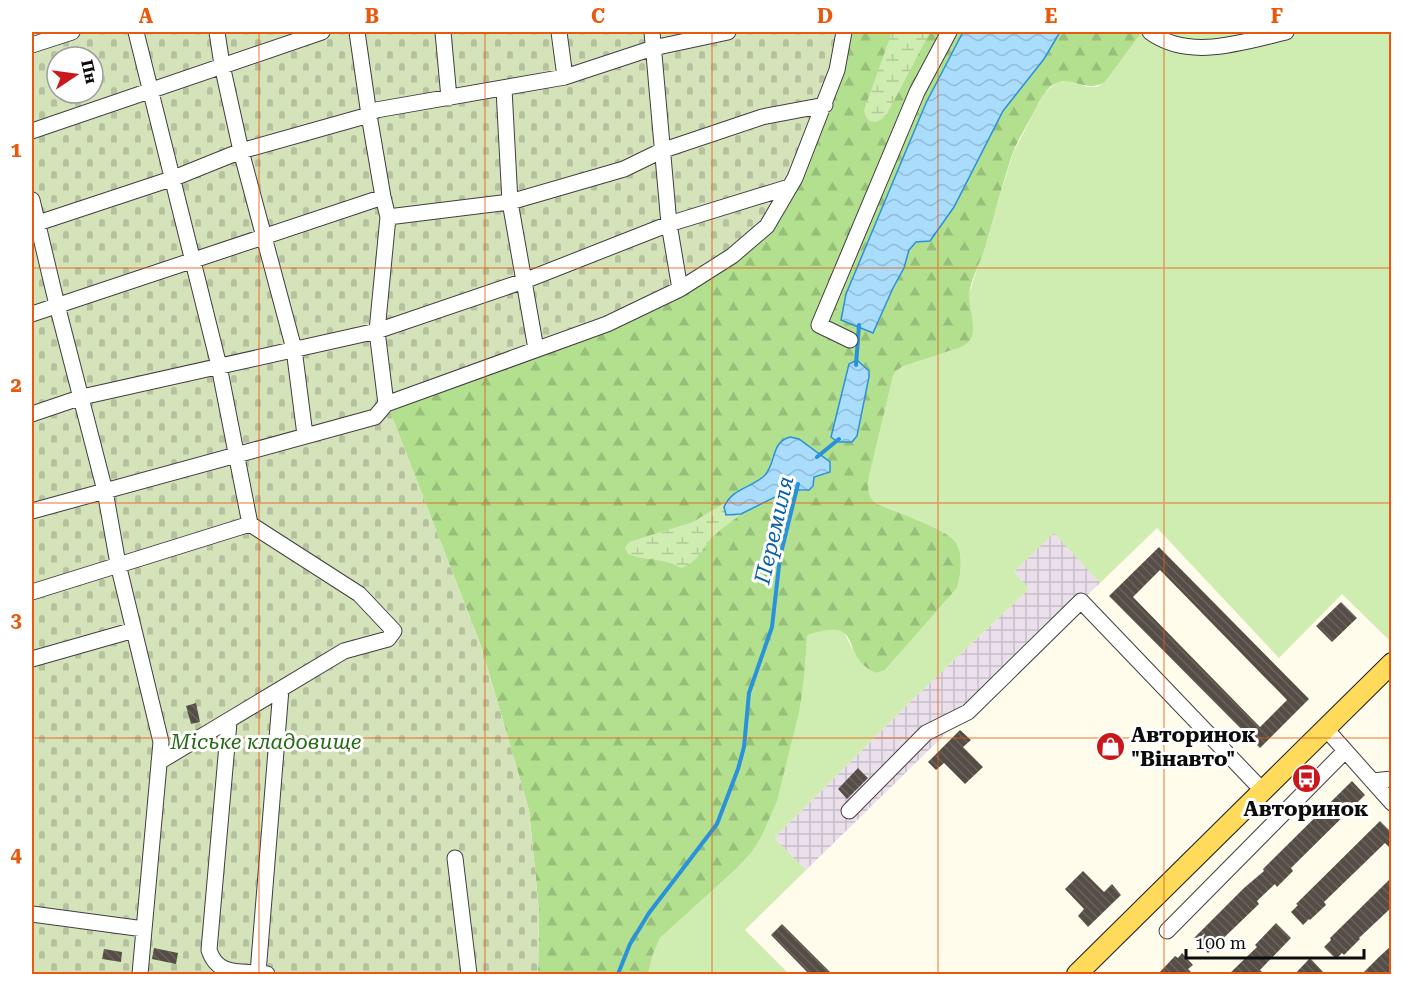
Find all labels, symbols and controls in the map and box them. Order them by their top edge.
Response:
text: A [139,4,154,28]
text: B [365,4,379,28]
text: C [591,4,605,28]
text: D [817,4,833,28]
text: E [1045,4,1058,28]
text: F [1271,4,1283,28]
north arrow [45,45,105,105]
text: Пн [77,58,101,86]
text: 1 [10,138,22,162]
text: 2 [10,373,22,397]
water label: Перемиля [749,474,799,587]
text: 3 [10,608,22,632]
place label: Авторинок "Вінавто" [1131,723,1257,771]
park label: Міське кладовище [170,730,361,754]
shop icon: Авторинок "Вінавто" [1094,731,1126,763]
bus stop icon: Авторинок [1290,762,1322,794]
place label: Авторинок [1244,797,1369,821]
text: 4 [10,843,22,867]
scale bar [1186,922,1364,960]
text: 100 m [1195,932,1246,953]

